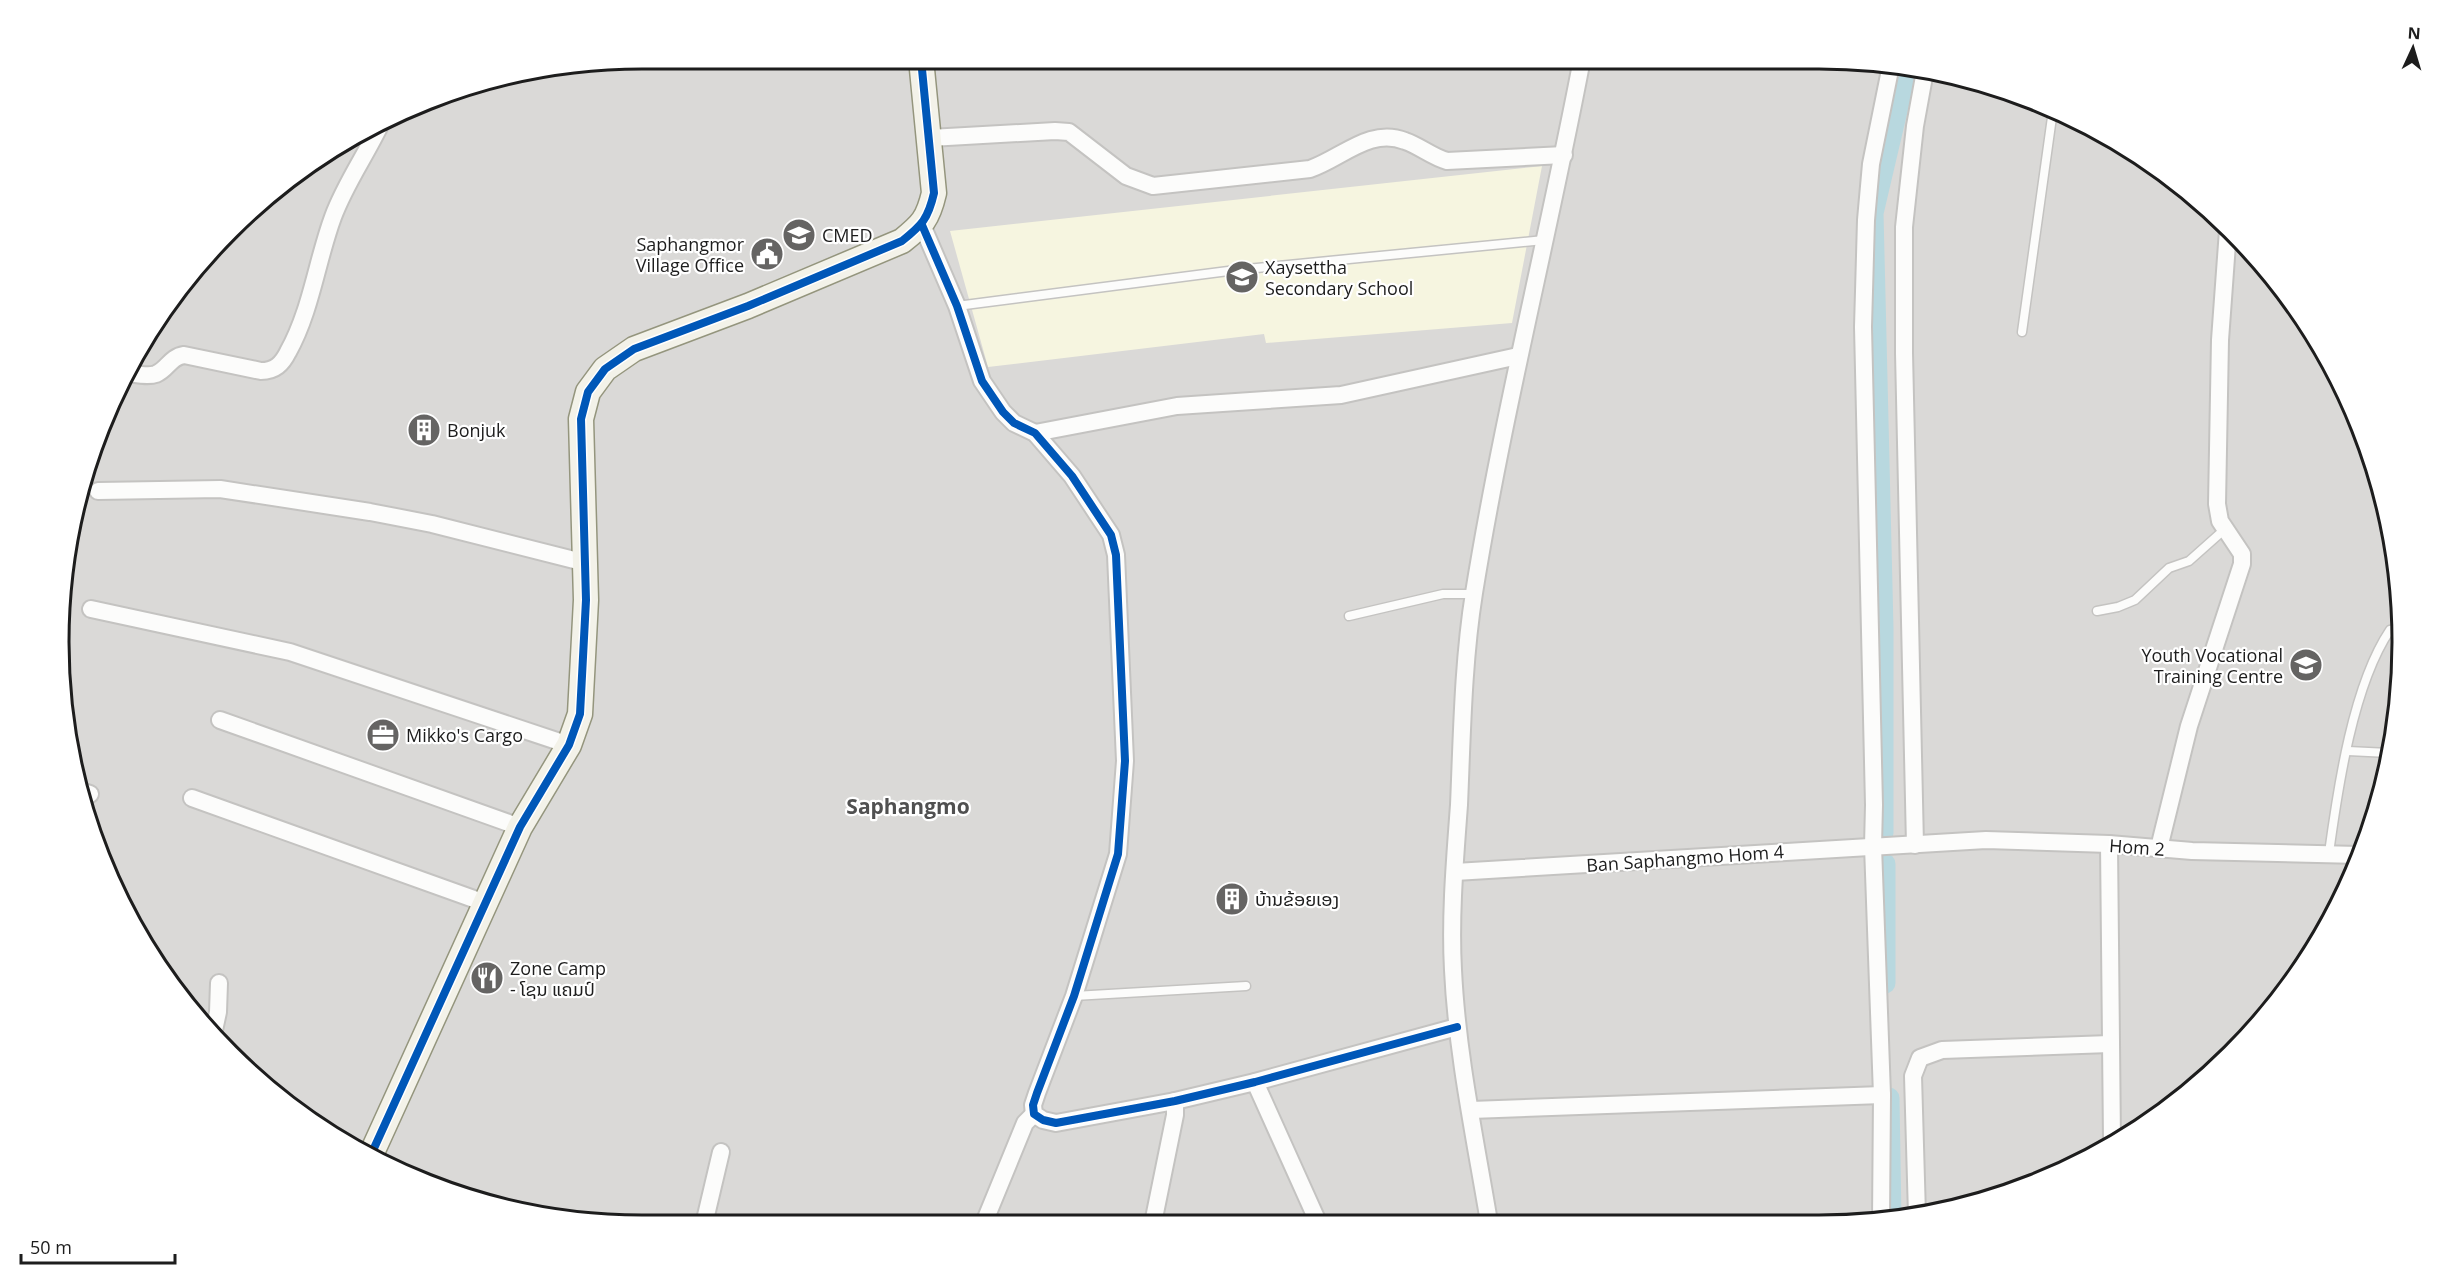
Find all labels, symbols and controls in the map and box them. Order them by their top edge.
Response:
north arrow [2383,18,2443,78]
text: N [2407,22,2421,44]
school or university icon: CMED [781,217,817,253]
place label: CMED [822,223,873,247]
place label: Saphangmor Village Office [636,232,745,277]
public building icon: Saphangmor Village Office [749,236,785,272]
place label: Xaysettha Secondary School [1265,255,1413,300]
school or university icon: Xaysettha Secondary School [1224,259,1260,295]
building icon: Bonjuk [406,412,442,448]
place label: Bonjuk [447,418,506,442]
place label: Youth Vocational Training Centre [2141,643,2283,688]
school or university icon: Youth Vocational Training Centre [2288,647,2324,683]
office icon: Mikko's Cargo [365,717,401,753]
place label: Mikko's Cargo [406,723,523,747]
district label: Saphangmo [846,792,970,820]
street label: Hom 2 [2108,833,2166,861]
street label: Ban Saphangmo Hom 4 [1585,839,1785,877]
building icon: ບ້ານຂ້ອຍເອງ [1214,881,1250,917]
place label: ບ້ານຂ້ອຍເອງ [1255,887,1339,911]
place label: Zone Camp - ໂຊນ ແຄມປ໌ [510,956,606,1001]
restaurant icon: Zone Camp - ໂຊນ ແຄມປ໌ [469,960,505,996]
scale bar [21,1227,176,1265]
text: 50 m [30,1235,72,1259]

